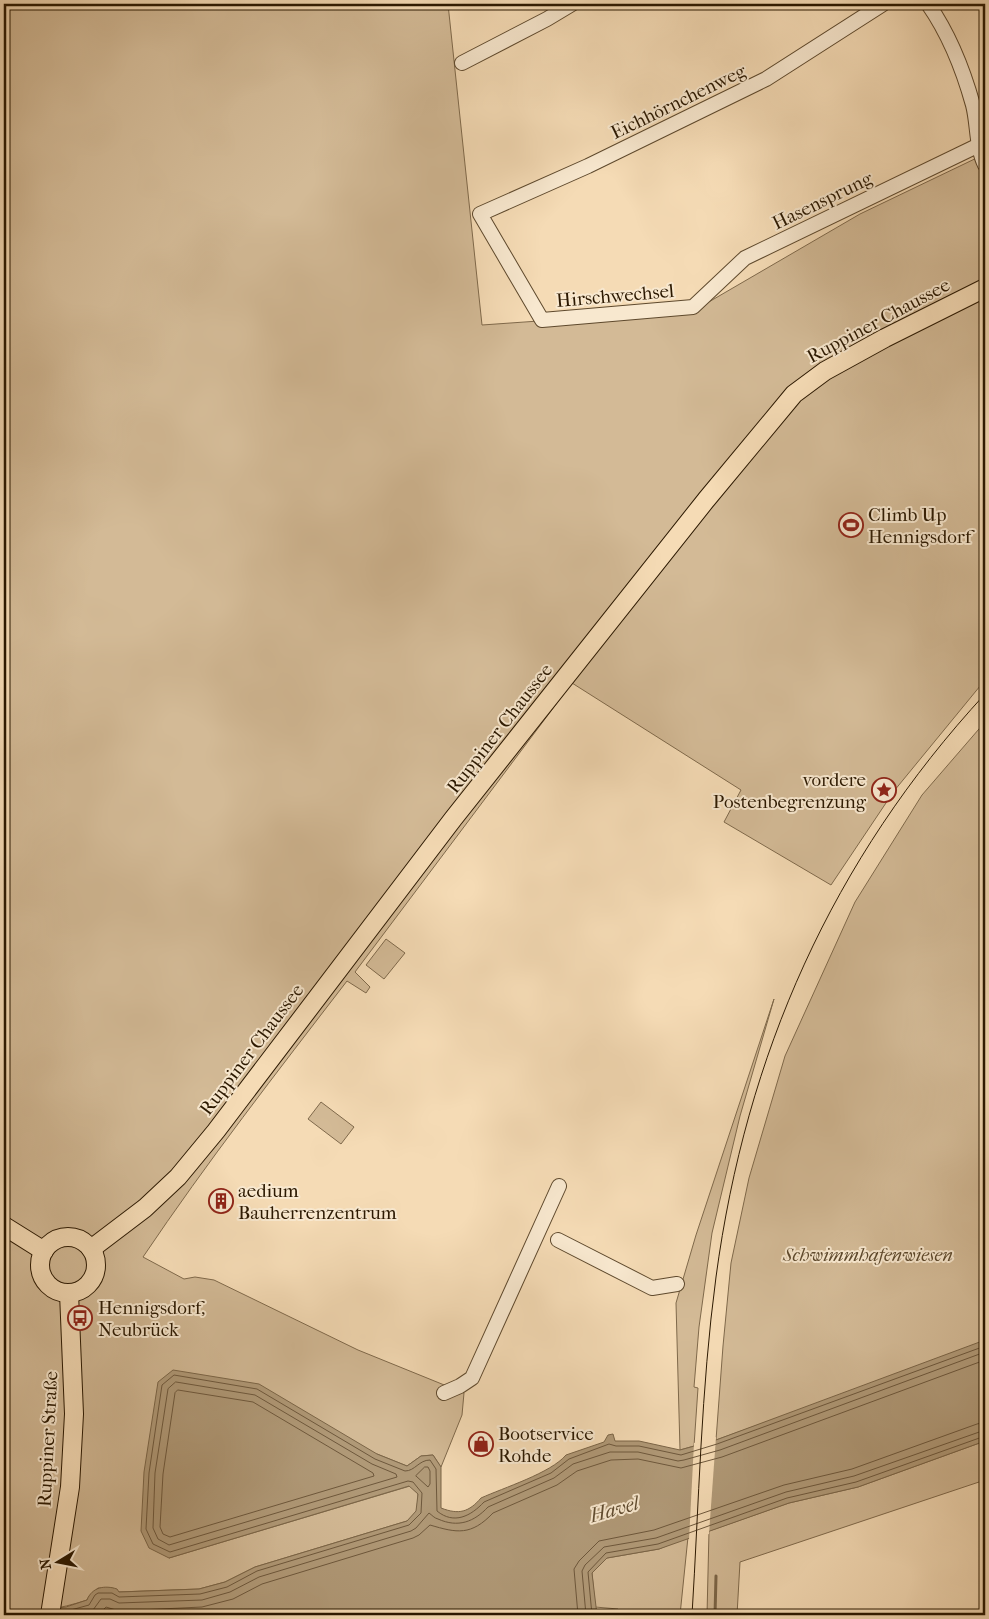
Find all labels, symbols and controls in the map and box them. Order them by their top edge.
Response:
street label: Eichhörnchenweg [607,59,750,144]
street label: Hasensprung [769,167,877,235]
street label: Ruppiner Chaussee [803,274,954,368]
street label: Hirschwechsel [555,280,675,312]
place label: Climb Up Hennigsdorf [868,504,975,548]
sports icon: Climb Up Hennigsdorf [838,512,864,538]
street label: Ruppiner Chaussee [442,659,557,798]
place label: vordere Postenbegrenzung [713,769,867,813]
place icon: vordere Postenbegrenzung [871,777,897,803]
street label: Ruppiner Chaussee [195,980,308,1120]
place label: aedium Bauherrenzentrum [238,1180,397,1224]
building icon: aedium Bauherrenzentrum [208,1188,234,1214]
park label: Schwimmhafenwiesen [782,1244,953,1266]
place label: Hennigsdorf, Neubrück [98,1297,205,1341]
bus stop icon: Hennigsdorf, Neubrück [67,1305,93,1331]
street label: Ruppiner Straße [33,1370,63,1508]
place label: Bootservice Rohde [498,1423,594,1467]
shop icon: Bootservice Rohde [468,1431,494,1457]
water label: Havel [586,1491,643,1528]
north arrow [32,1536,82,1586]
text: N [36,1557,55,1571]

